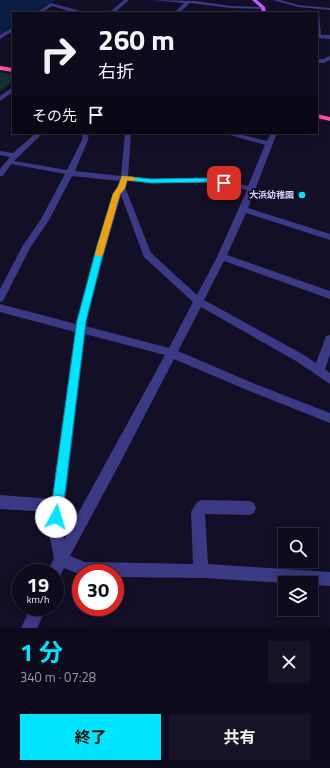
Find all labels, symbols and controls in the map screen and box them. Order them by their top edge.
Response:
text: 260 m [98,18,175,61]
icon: right [32,28,84,80]
text: 右折 [98,58,134,85]
text: その先 [32,104,77,127]
icon: arrive [85,104,107,126]
pin [207,166,241,200]
icon: arrive [213,172,235,194]
place label: 大浜幼稚園 [249,188,294,201]
marker: 大浜幼稚園 [297,190,307,200]
position arrow [35,496,77,538]
map controls [278,528,318,616]
button: search [278,528,318,568]
speed limit sign: 30 [72,564,124,616]
text: 19 [27,569,49,600]
button: layers [278,576,318,616]
text: km/h [27,592,49,607]
text: 1 分 [20,634,63,670]
button: close [268,641,310,683]
text: 340 m · 07:28 [20,667,96,687]
button: 終了 [20,714,161,760]
button: 共有 [169,714,310,760]

